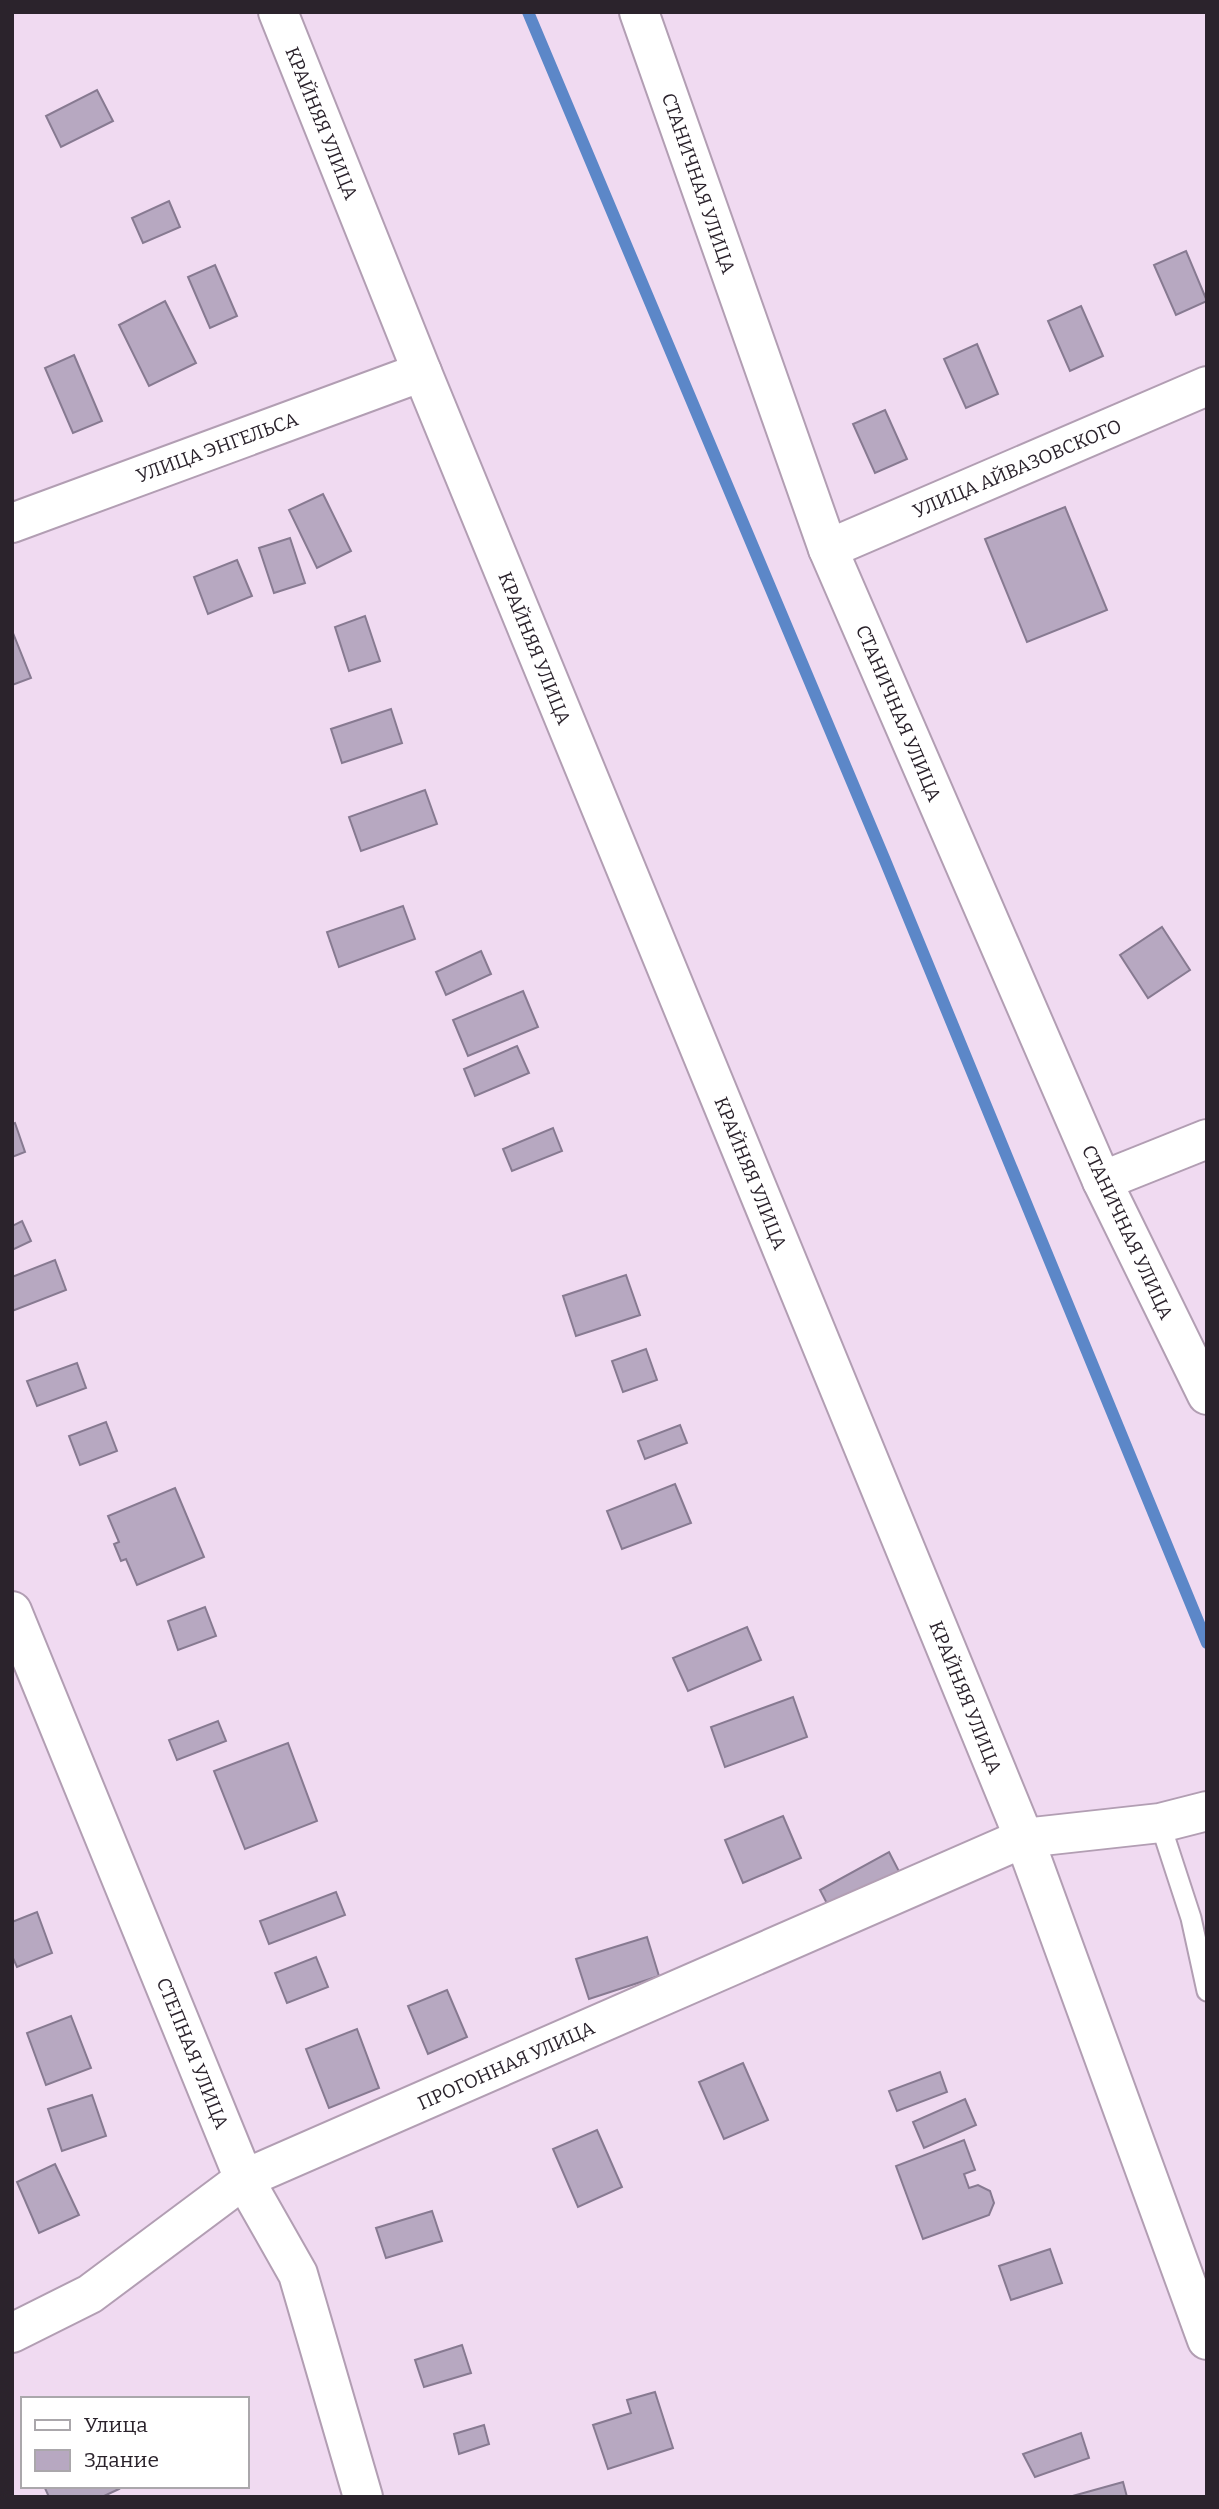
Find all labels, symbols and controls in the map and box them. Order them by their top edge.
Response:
street label: КРАЙНЯЯ УЛИЦА [280,44,363,203]
street label: СТАНИЧНАЯ УЛИЦА [657,90,740,277]
street label: УЛИЦА ЭНГЕЛЬСА [133,407,302,487]
street label: УЛИЦА АЙВАЗОВСКОГО [910,414,1125,523]
street label: КРАЙНЯЯ УЛИЦА [493,569,576,728]
street label: СТАНИЧНАЯ УЛИЦА [851,621,946,805]
street label: КРАЙНЯЯ УЛИЦА [709,1094,792,1253]
street label: СТАНИЧНАЯ УЛИЦА [1077,1141,1178,1323]
street label: КРАЙНЯЯ УЛИЦА [924,1618,1007,1777]
street label: СТЕПНАЯ УЛИЦА [152,1974,234,2133]
street label: ПРОГОННАЯ УЛИЦА [414,2016,599,2115]
legend [21,2397,248,2488]
text: Улица [84,2412,148,2438]
text: Здание [84,2447,159,2473]

